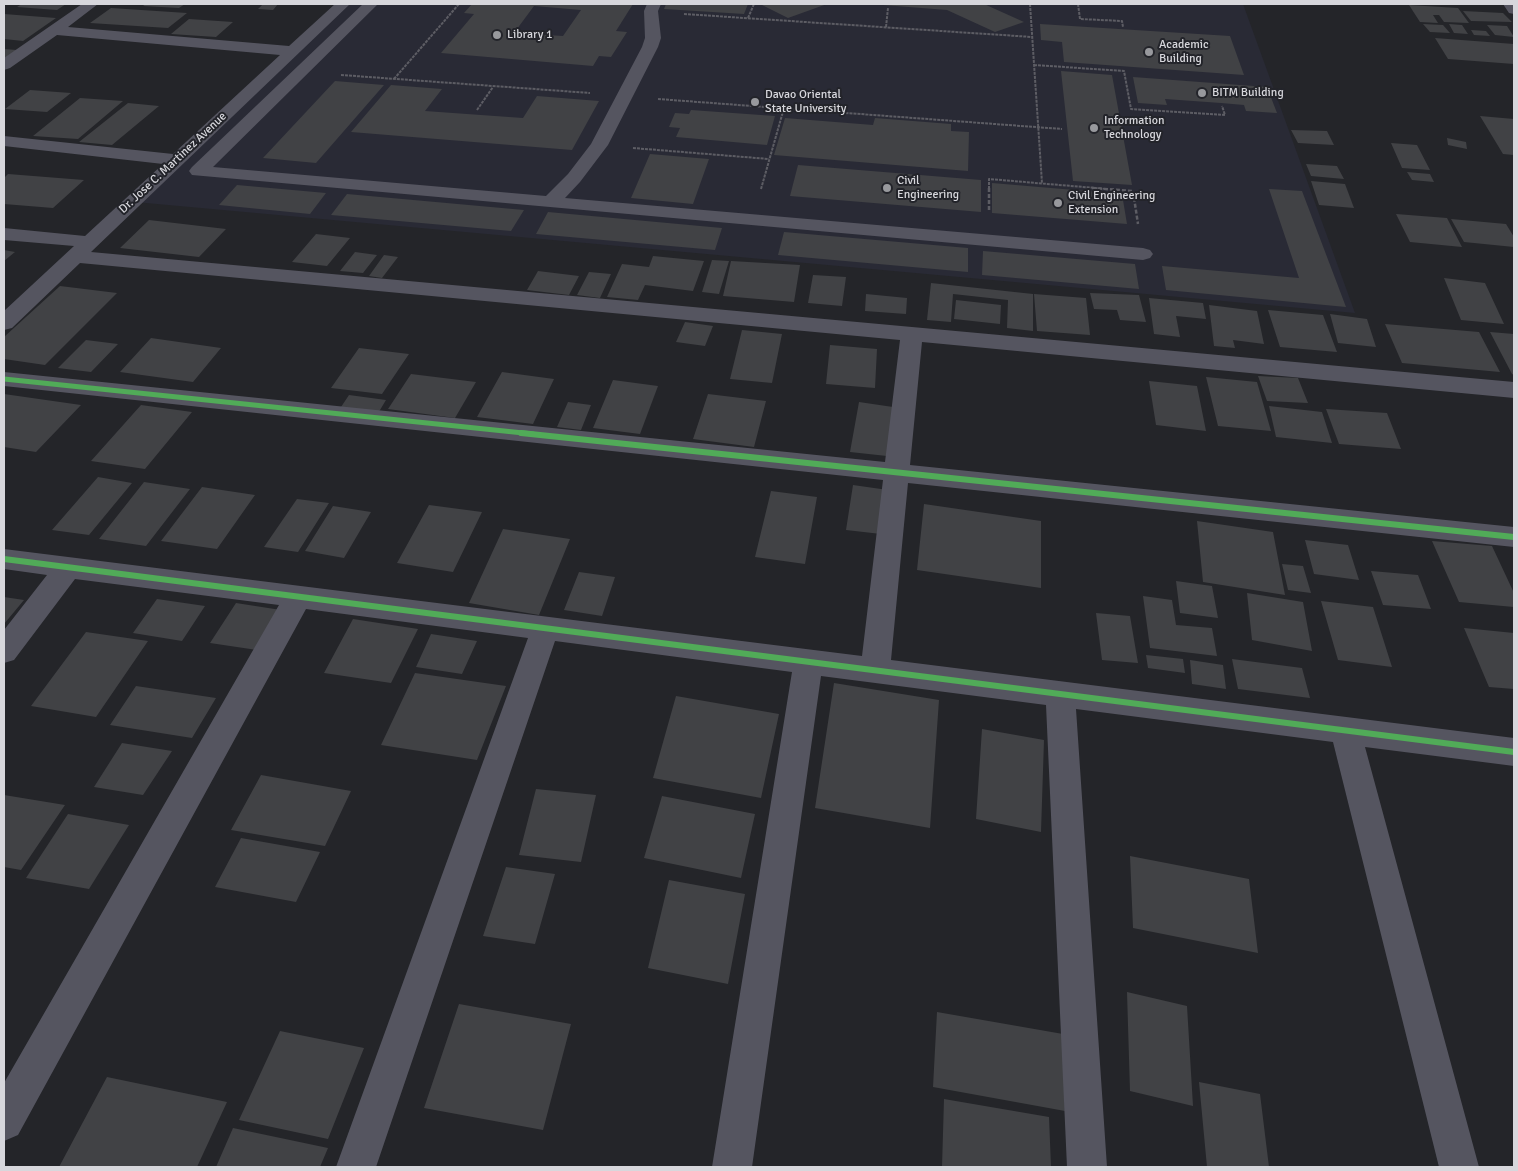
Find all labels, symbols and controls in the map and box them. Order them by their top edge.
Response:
place label: Library 1 [507,28,552,42]
marker: Library 1 [491,29,503,41]
place label: Academic Building [1159,38,1209,66]
marker: Academic Building [1143,46,1155,58]
place label: BITM Building [1212,86,1284,100]
marker: BITM Building [1196,87,1208,99]
place label: Davao Oriental State University [765,88,846,116]
marker: Davao Oriental State University [749,96,761,108]
street label: Dr. Jose C. Martinez Avenue [116,109,230,217]
place label: Information Technology [1104,114,1164,142]
marker: Information Technology [1088,122,1100,134]
place label: Civil Engineering [897,174,959,202]
marker: Civil Engineering [881,182,893,194]
place label: Civil Engineering Extension [1068,189,1155,217]
marker: Civil Engineering Extension [1052,197,1064,209]

